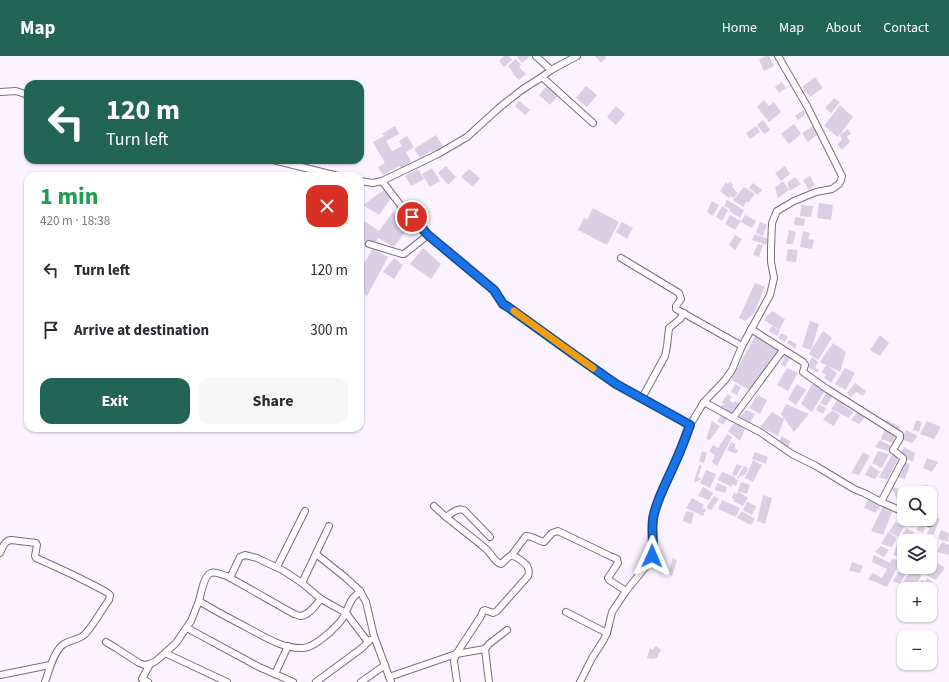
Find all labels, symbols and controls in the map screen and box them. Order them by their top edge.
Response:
text: Map [20,15,55,42]
text: Home [722,18,757,38]
text: Map [779,18,804,38]
text: About [826,18,861,38]
text: Contact [883,18,929,38]
text: 120 m [106,90,180,130]
icon: left [40,96,92,148]
text: Turn left [106,127,168,152]
text: 1 min [40,179,98,214]
button: close [306,185,348,227]
pin [395,200,429,234]
icon: arrive [401,206,423,228]
text: 420 m · 18:38 [40,212,110,230]
icon: left [40,259,62,281]
text: Turn left [74,260,130,281]
text: 120 m [310,260,348,281]
icon: arrive [40,319,62,341]
text: Arrive at destination [74,320,209,341]
text: 300 m [310,320,348,341]
button: Exit [40,378,190,424]
button: Share [198,378,348,424]
map controls [897,486,937,670]
button: search [897,486,937,526]
button: layers [897,534,937,574]
position arrow [631,535,673,577]
button: + [897,582,937,622]
button: − [897,630,937,670]

